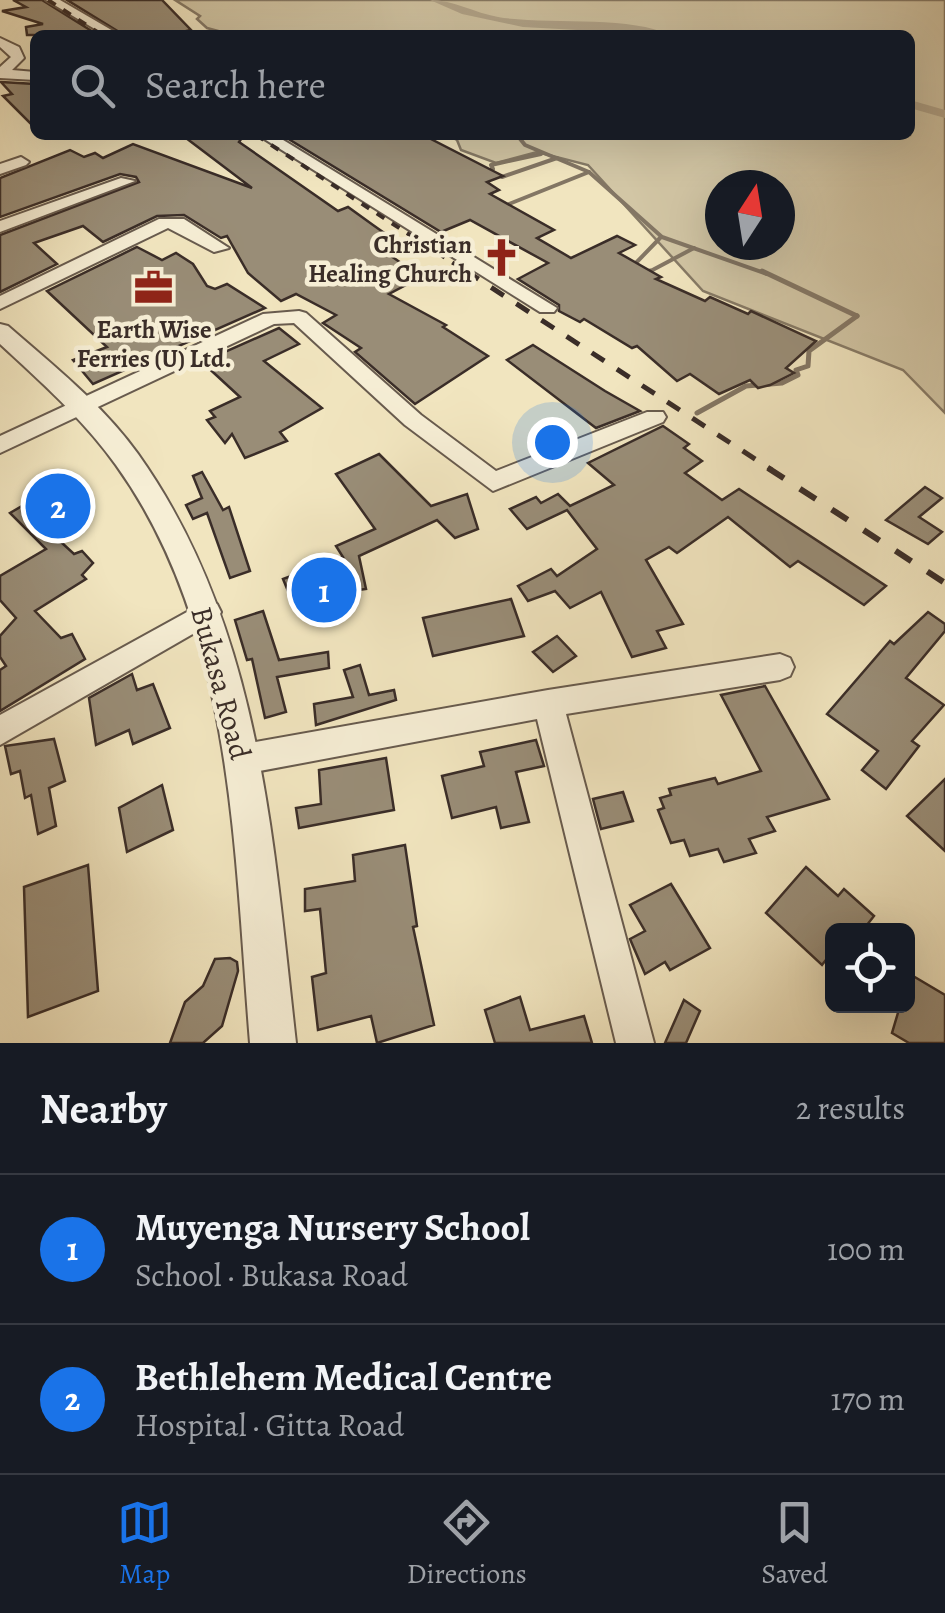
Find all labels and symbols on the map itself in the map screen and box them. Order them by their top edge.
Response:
north arrow [705,170,795,260]
place label: Christian Healing Church [308,228,472,291]
church icon: Christian Healing Church [481,237,523,279]
office icon: Earth Wise Ferries (U) Ltd. [133,267,175,309]
place label: Earth Wise Ferries (U) Ltd. [77,313,231,376]
your location [527,417,578,468]
pin: 2 [26,468,90,544]
pin: 1 [292,552,356,628]
street label: Bukasa Road [181,602,261,765]

